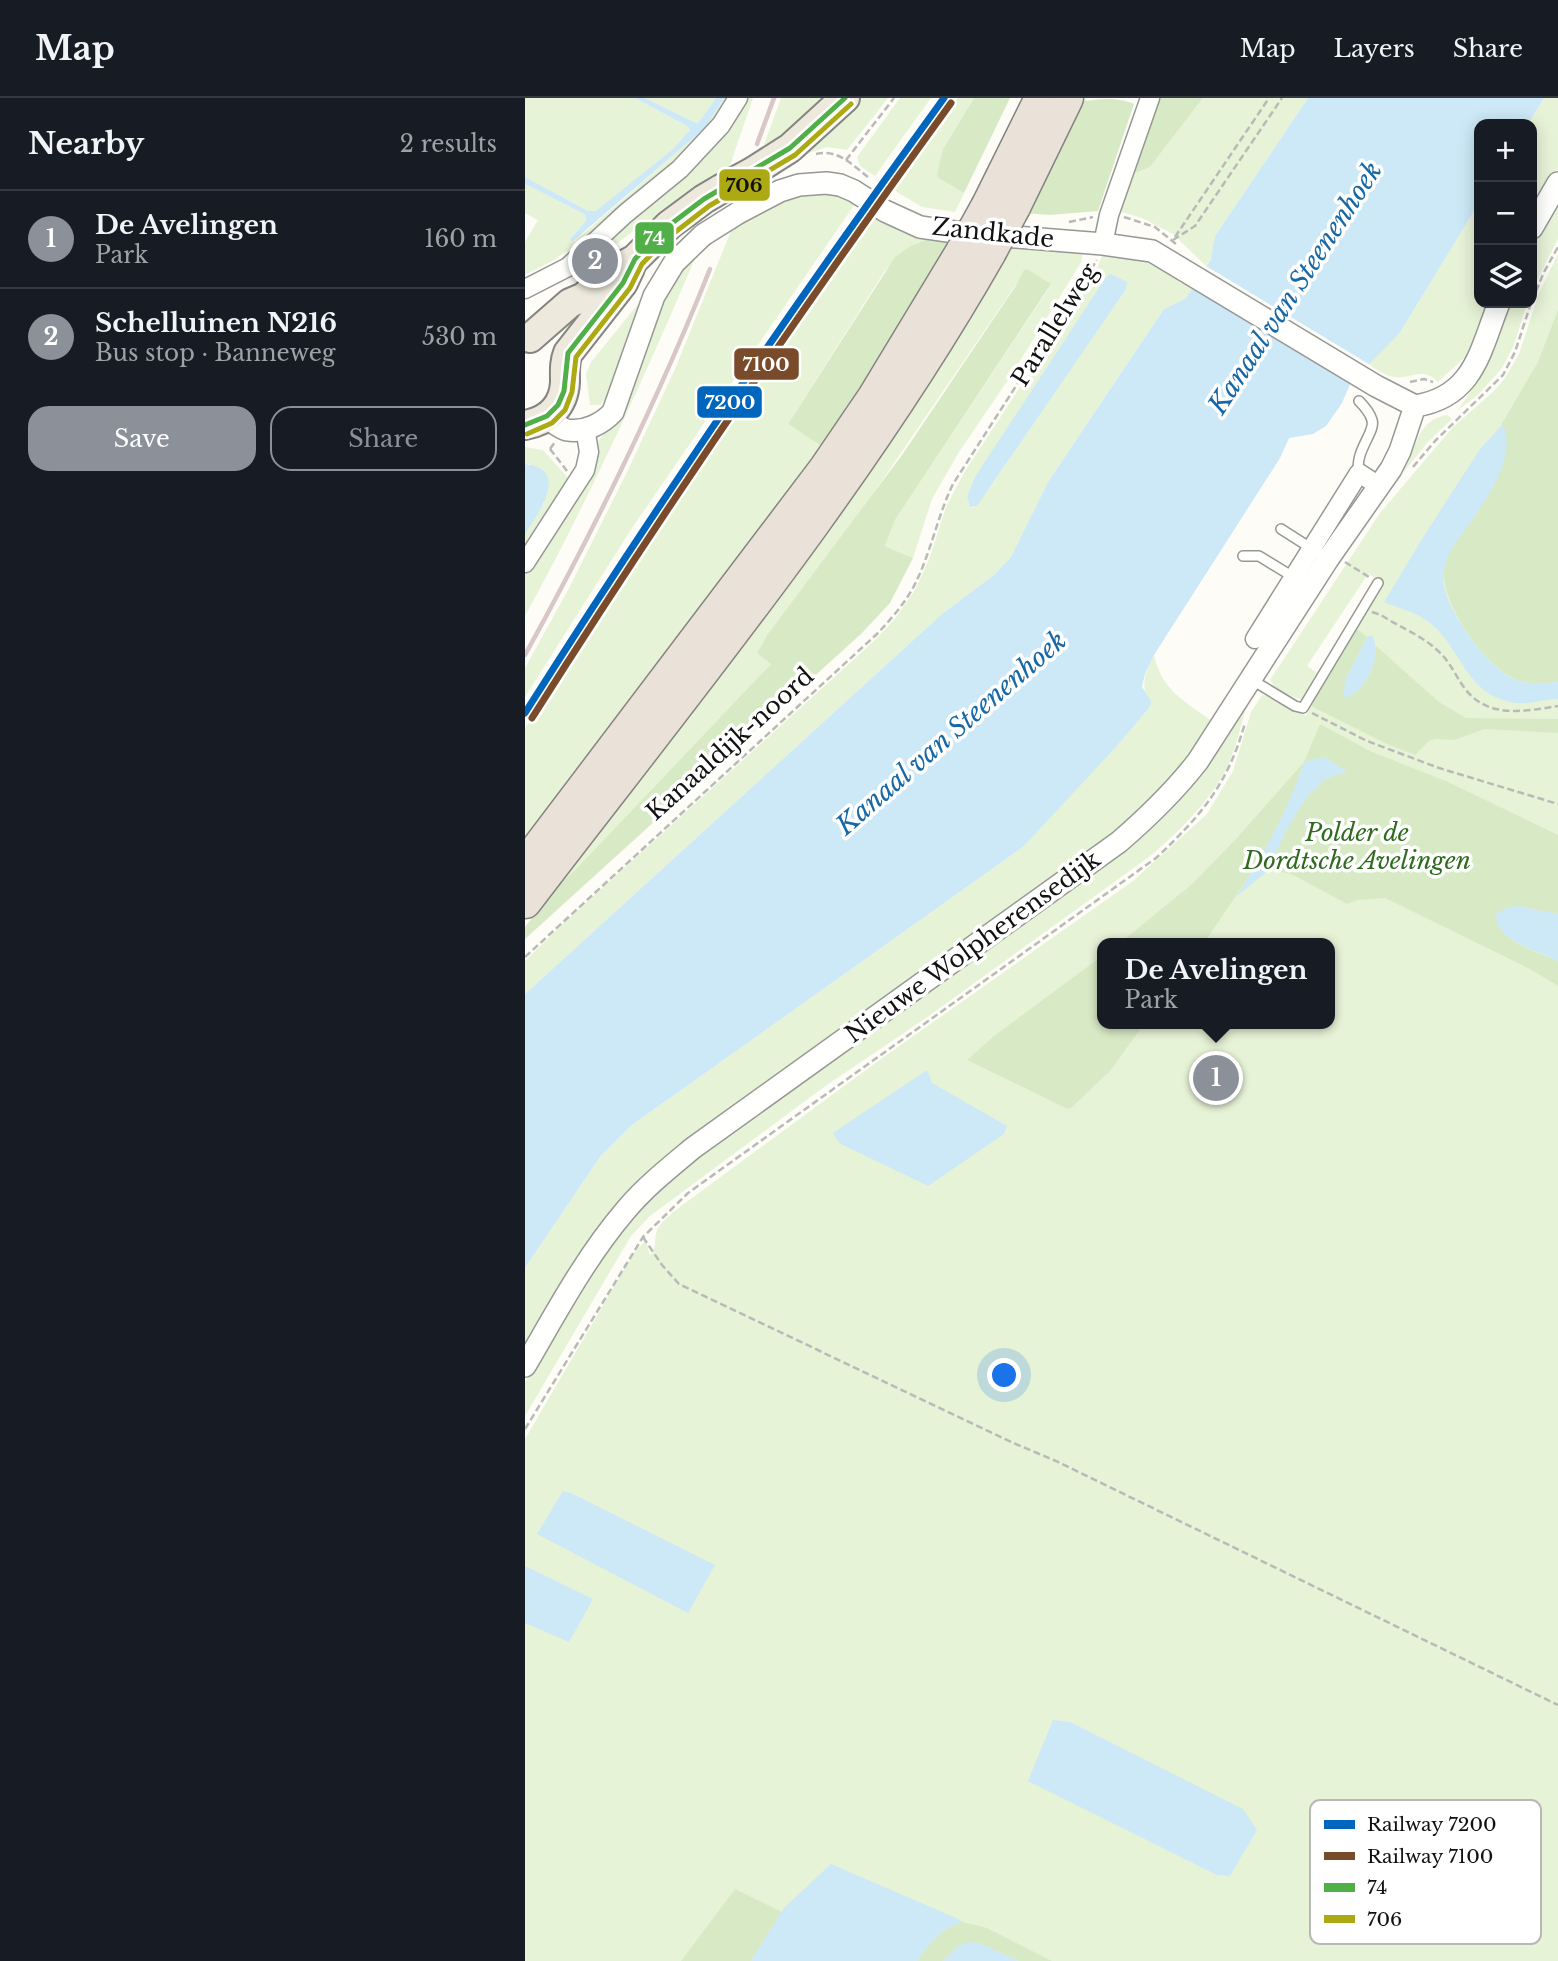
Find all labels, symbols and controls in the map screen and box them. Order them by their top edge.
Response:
text: Map [35,28,115,69]
text: Map [1240,34,1296,63]
text: Layers [1334,34,1415,63]
text: Share [1453,34,1523,63]
map controls [1474,119,1537,308]
button: + [1474,119,1537,182]
text: Nearby [28,125,144,162]
text: 2 results [400,130,497,158]
water label: Kanaal van Steenenhoek [1201,156,1389,421]
line badge: 706 [718,168,771,202]
text: 706 [726,174,762,197]
button: − [1474,182,1537,245]
text: De Avelingen [95,209,278,241]
street label: Zandkade [931,212,1056,253]
line badge: 74 [634,221,675,255]
text: 1 [46,225,56,253]
text: 160 m [424,225,497,253]
text: 74 [643,227,665,250]
pin: 2 [572,235,618,287]
text: Park [95,241,148,269]
button: layers [1474,245,1537,308]
street label: Parallelweg [1005,257,1104,392]
text: Schelluinen N216 [95,307,337,339]
text: 2 [44,323,58,351]
text: 530 m [422,323,497,351]
text: Bus stop · Banneweg [95,339,336,367]
line badge: 7100 [733,347,800,381]
text: 7100 [742,353,790,376]
line badge: 7200 [696,385,763,419]
text: 7200 [705,391,755,414]
button: Save [28,406,256,471]
button: Share [270,406,497,471]
water label: Kanaal van Steenenhoek [829,624,1073,842]
street label: Kanaaldijk-noord [640,661,819,826]
park label: Polder de Dordtsche Avelingen [1242,818,1471,875]
street label: Nieuwe Wolpherensedijk [840,844,1106,1049]
popup [1097,938,1335,1029]
text: De Avelingen [1125,954,1307,986]
text: Park [1125,986,1178,1014]
pin: 1 [1193,1052,1239,1104]
your location [987,1358,1021,1392]
legend [1310,1800,1541,1944]
text: Railway 7200 [1367,1813,1497,1836]
text: Railway 7100 [1367,1845,1493,1868]
text: 74 [1367,1876,1387,1899]
text: 706 [1367,1908,1402,1931]

